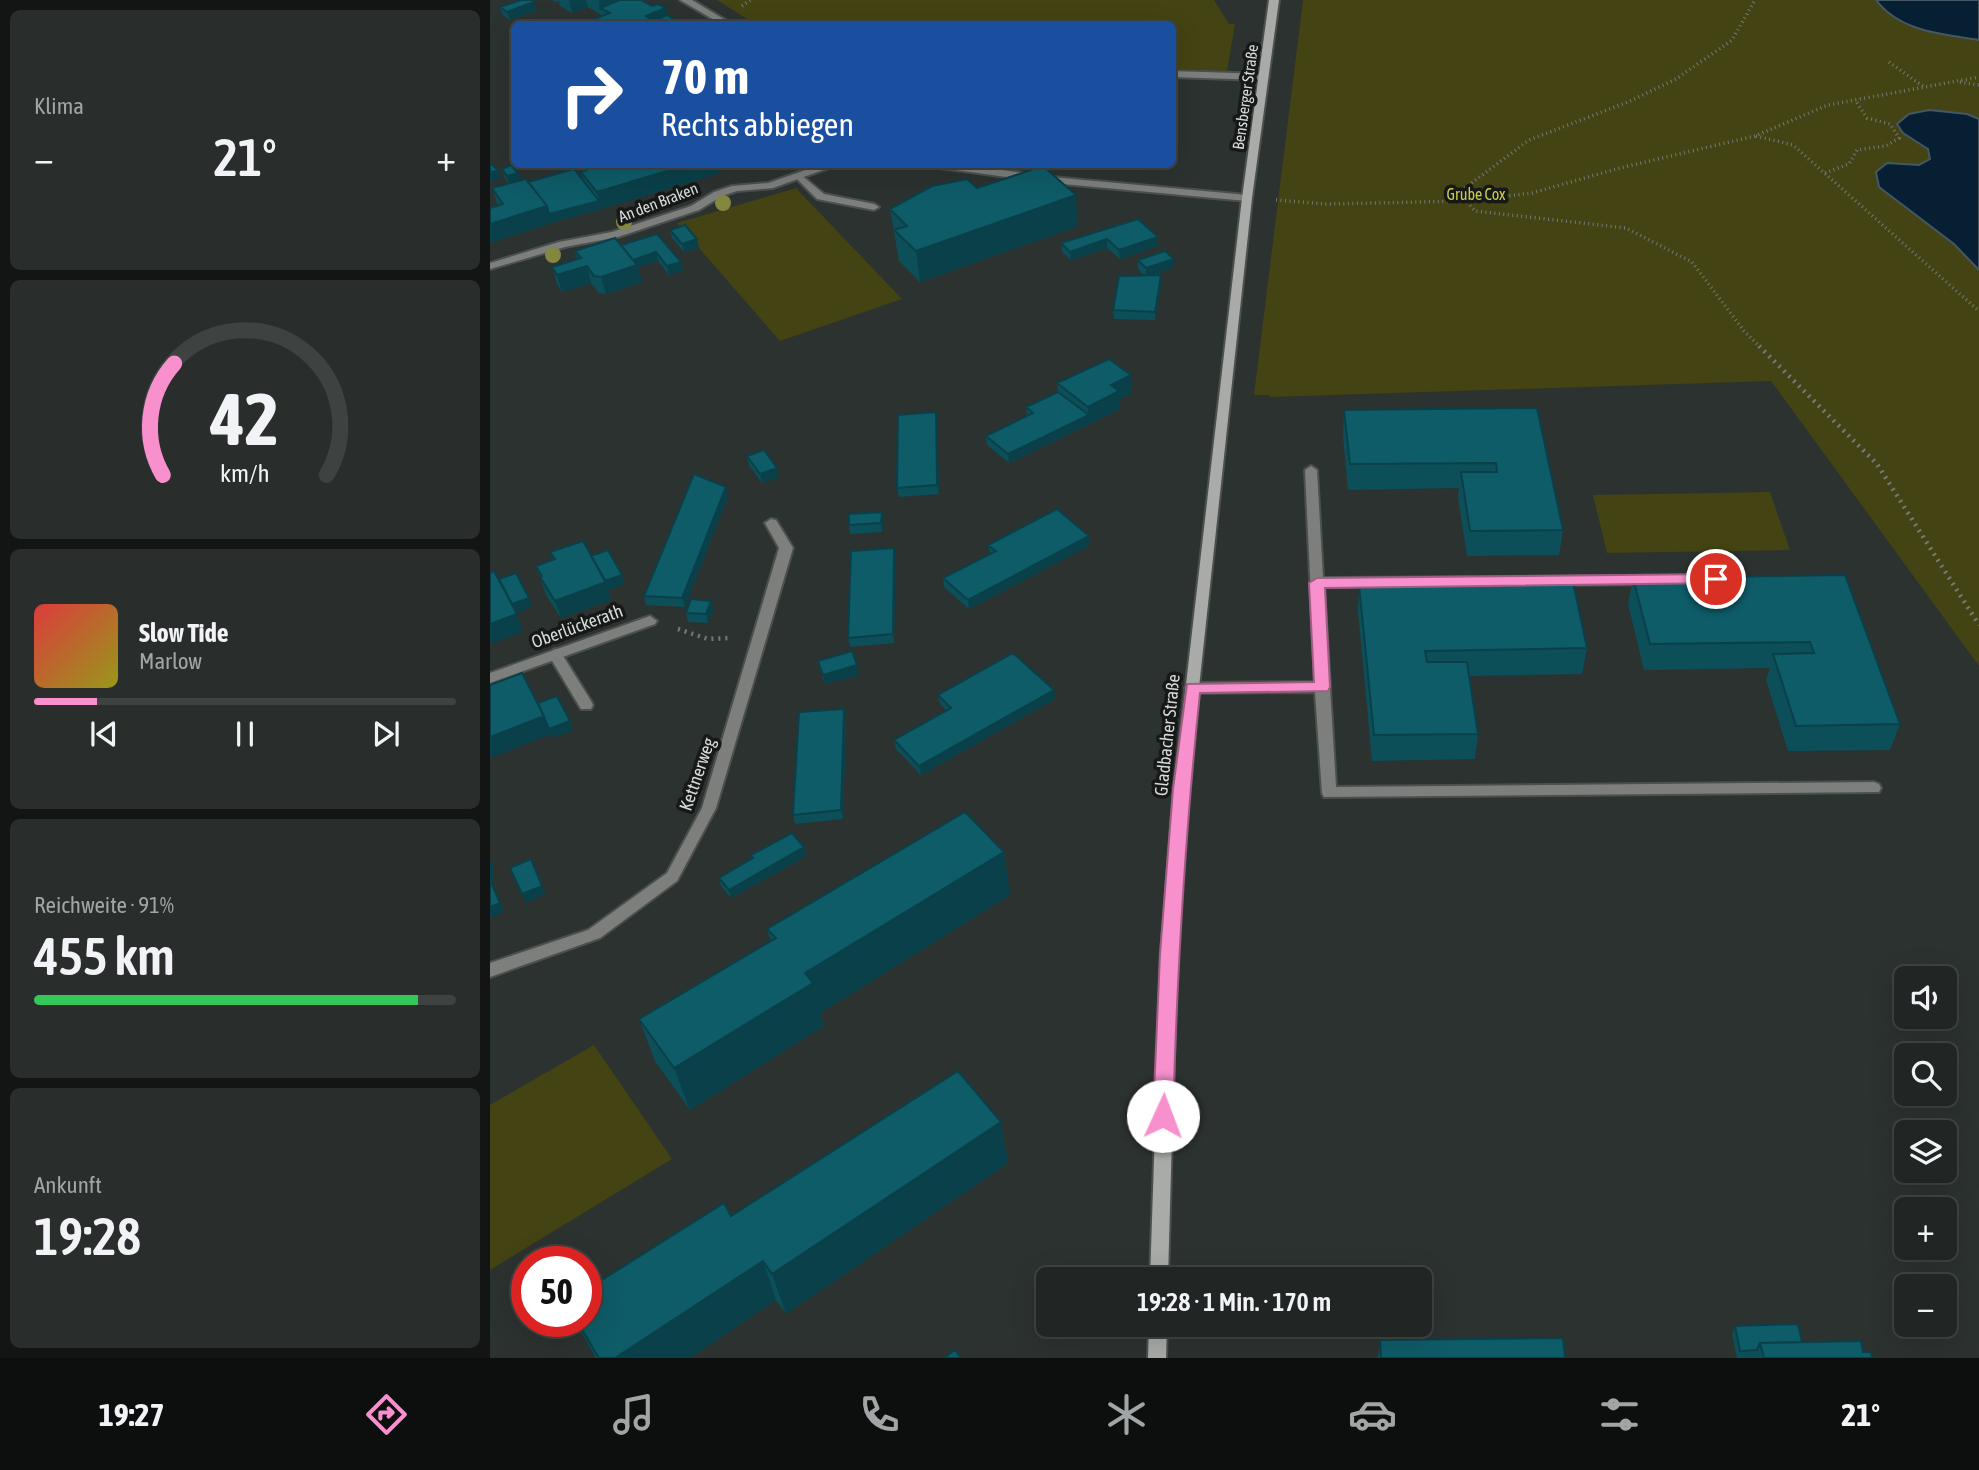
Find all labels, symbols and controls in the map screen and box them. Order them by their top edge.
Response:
street label: Bensberger Straße [1229,43,1262,151]
text: 70 m [661,48,749,104]
icon: right [546,49,637,140]
text: Klima [34,93,84,119]
text: Rechts abbiegen [661,106,854,143]
text: 21° [213,127,277,187]
text: − [34,136,54,179]
text: + [436,136,456,179]
street label: An den Braken [616,179,700,225]
park label: Grube Cox [1447,185,1506,203]
text: 42 [210,378,279,461]
text: km/h [220,459,270,487]
pin [1686,549,1746,609]
icon: arrive [1697,560,1735,598]
street label: Oberlückerath [528,600,626,652]
text: Slow Tide [139,618,229,648]
text: Marlow [139,648,202,674]
street label: Gladbacher Straße [1150,673,1184,797]
icon: previous [85,715,123,753]
icon: pause [226,715,264,753]
icon: next [367,715,405,753]
street label: Kettnerweg [675,735,719,813]
text: Reichweite · 91% [34,892,174,918]
text: 455 km [34,926,175,986]
map controls [1894,966,1957,1337]
button: sound [1894,966,1957,1029]
button: search [1894,1043,1957,1106]
position arrow [1126,1079,1200,1153]
button: layers [1894,1120,1957,1183]
text: Ankunft [34,1172,102,1198]
button: + [1894,1197,1957,1260]
text: 19:28 [34,1206,141,1266]
speed limit sign: 50 [511,1246,602,1337]
button: − [1894,1274,1957,1337]
text: 19:28 · 1 Min. · 170 m [1137,1287,1331,1317]
icon: directions [362,1390,411,1439]
icon: music [609,1390,658,1439]
icon: phone [855,1390,904,1439]
icon: climate [1102,1390,1151,1439]
icon: car [1348,1390,1397,1439]
icon: filters [1595,1390,1644,1439]
text: 19:27 [99,1396,165,1433]
text: 21° [1841,1396,1880,1433]

